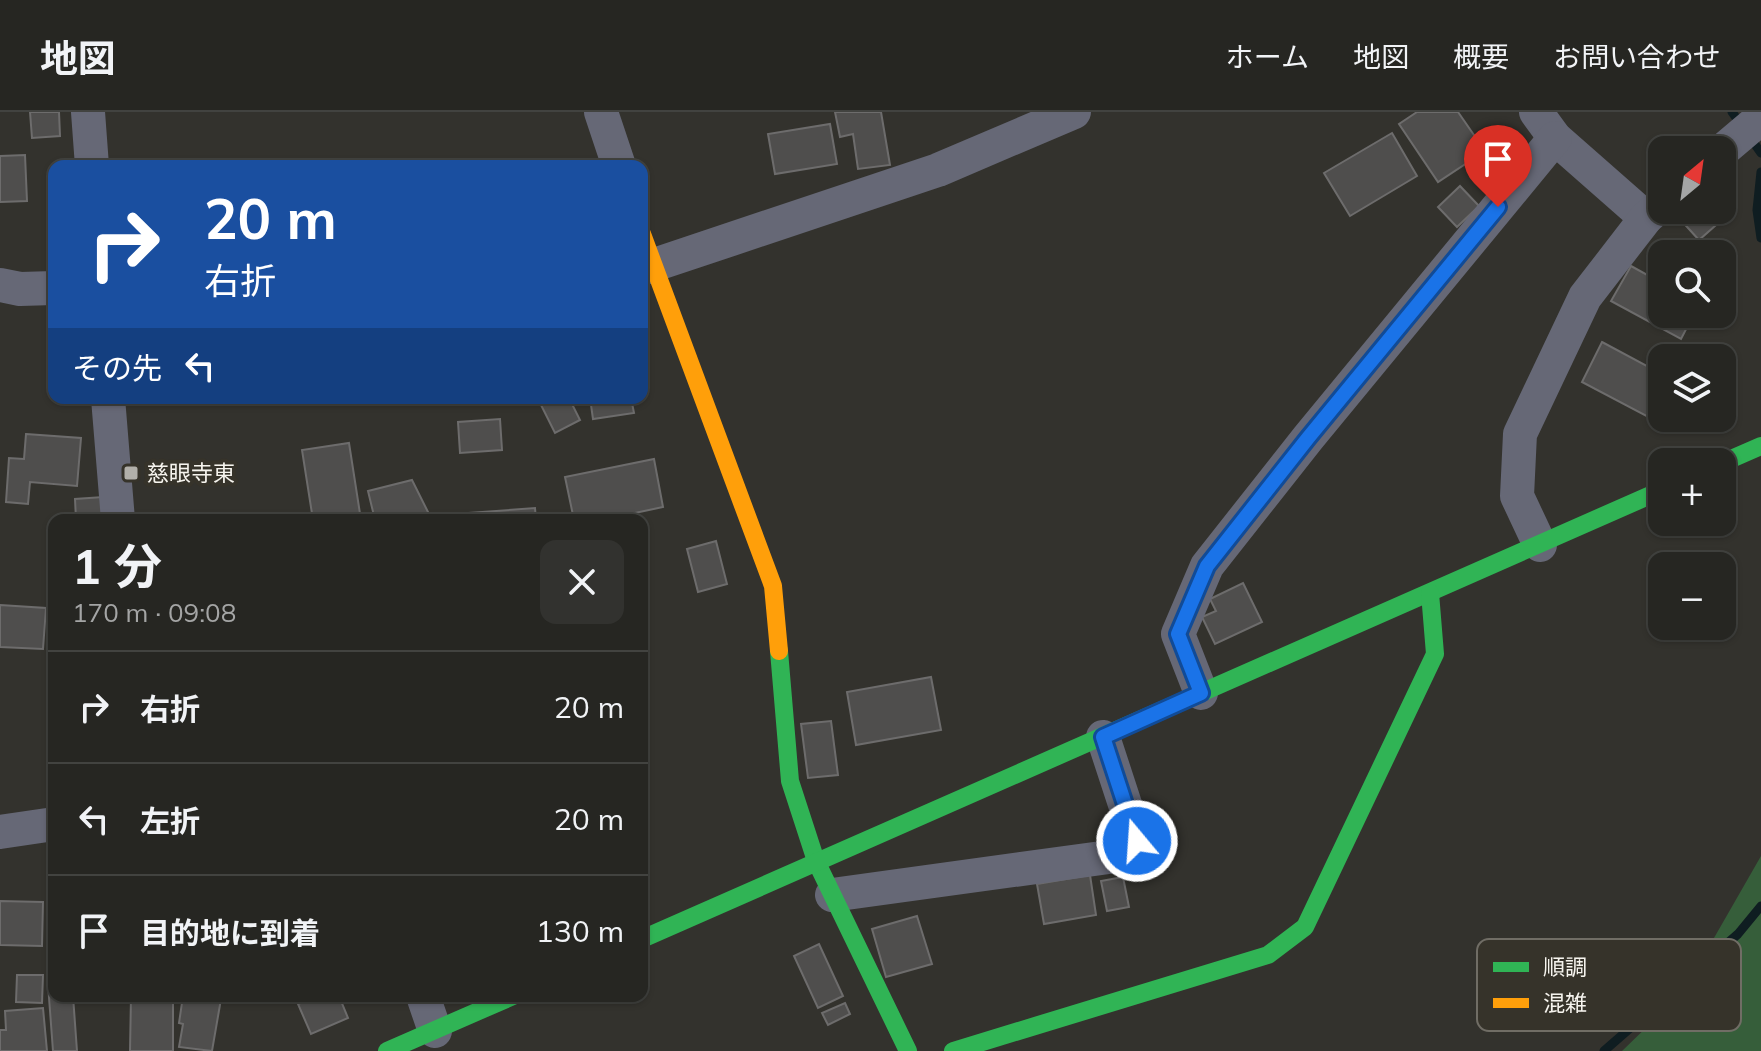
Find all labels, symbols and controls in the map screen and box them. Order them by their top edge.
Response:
text: 地図 [40,34,116,82]
text: ホーム [1226,39,1309,74]
text: 地図 [1353,39,1409,74]
text: 概要 [1453,39,1509,74]
text: お問い合わせ [1553,39,1721,74]
pin [1464,125,1532,207]
north arrow [1648,136,1736,224]
map controls [1648,136,1736,640]
icon: arrive [1476,137,1520,181]
text: 20 m [204,183,337,253]
icon: right [72,192,176,296]
button: search [1648,240,1736,328]
text: 右折 [204,258,276,303]
icon: left [178,344,222,388]
button: layers [1648,344,1736,432]
text: その先 [72,349,162,387]
button: + [1648,448,1736,536]
place label: 慈眼寺東 [147,459,235,487]
marker: 慈眼寺東 [122,464,140,482]
text: 1 分 [72,536,162,596]
button: close [540,540,624,624]
button: − [1648,552,1736,640]
text: 170 m · 09:08 [72,596,236,629]
icon: right [72,685,116,729]
text: 20 m [554,688,624,726]
text: 右折 [140,690,200,728]
icon: left [72,797,116,841]
position arrow [1095,799,1179,883]
text: 20 m [554,800,624,838]
text: 左折 [140,802,200,840]
icon: arrive [72,909,116,953]
text: 130 m [536,912,624,950]
text: 目的地に到着 [140,914,320,952]
legend [1477,939,1741,1031]
text: 順調 [1543,953,1587,981]
text: 混雑 [1543,989,1587,1017]

